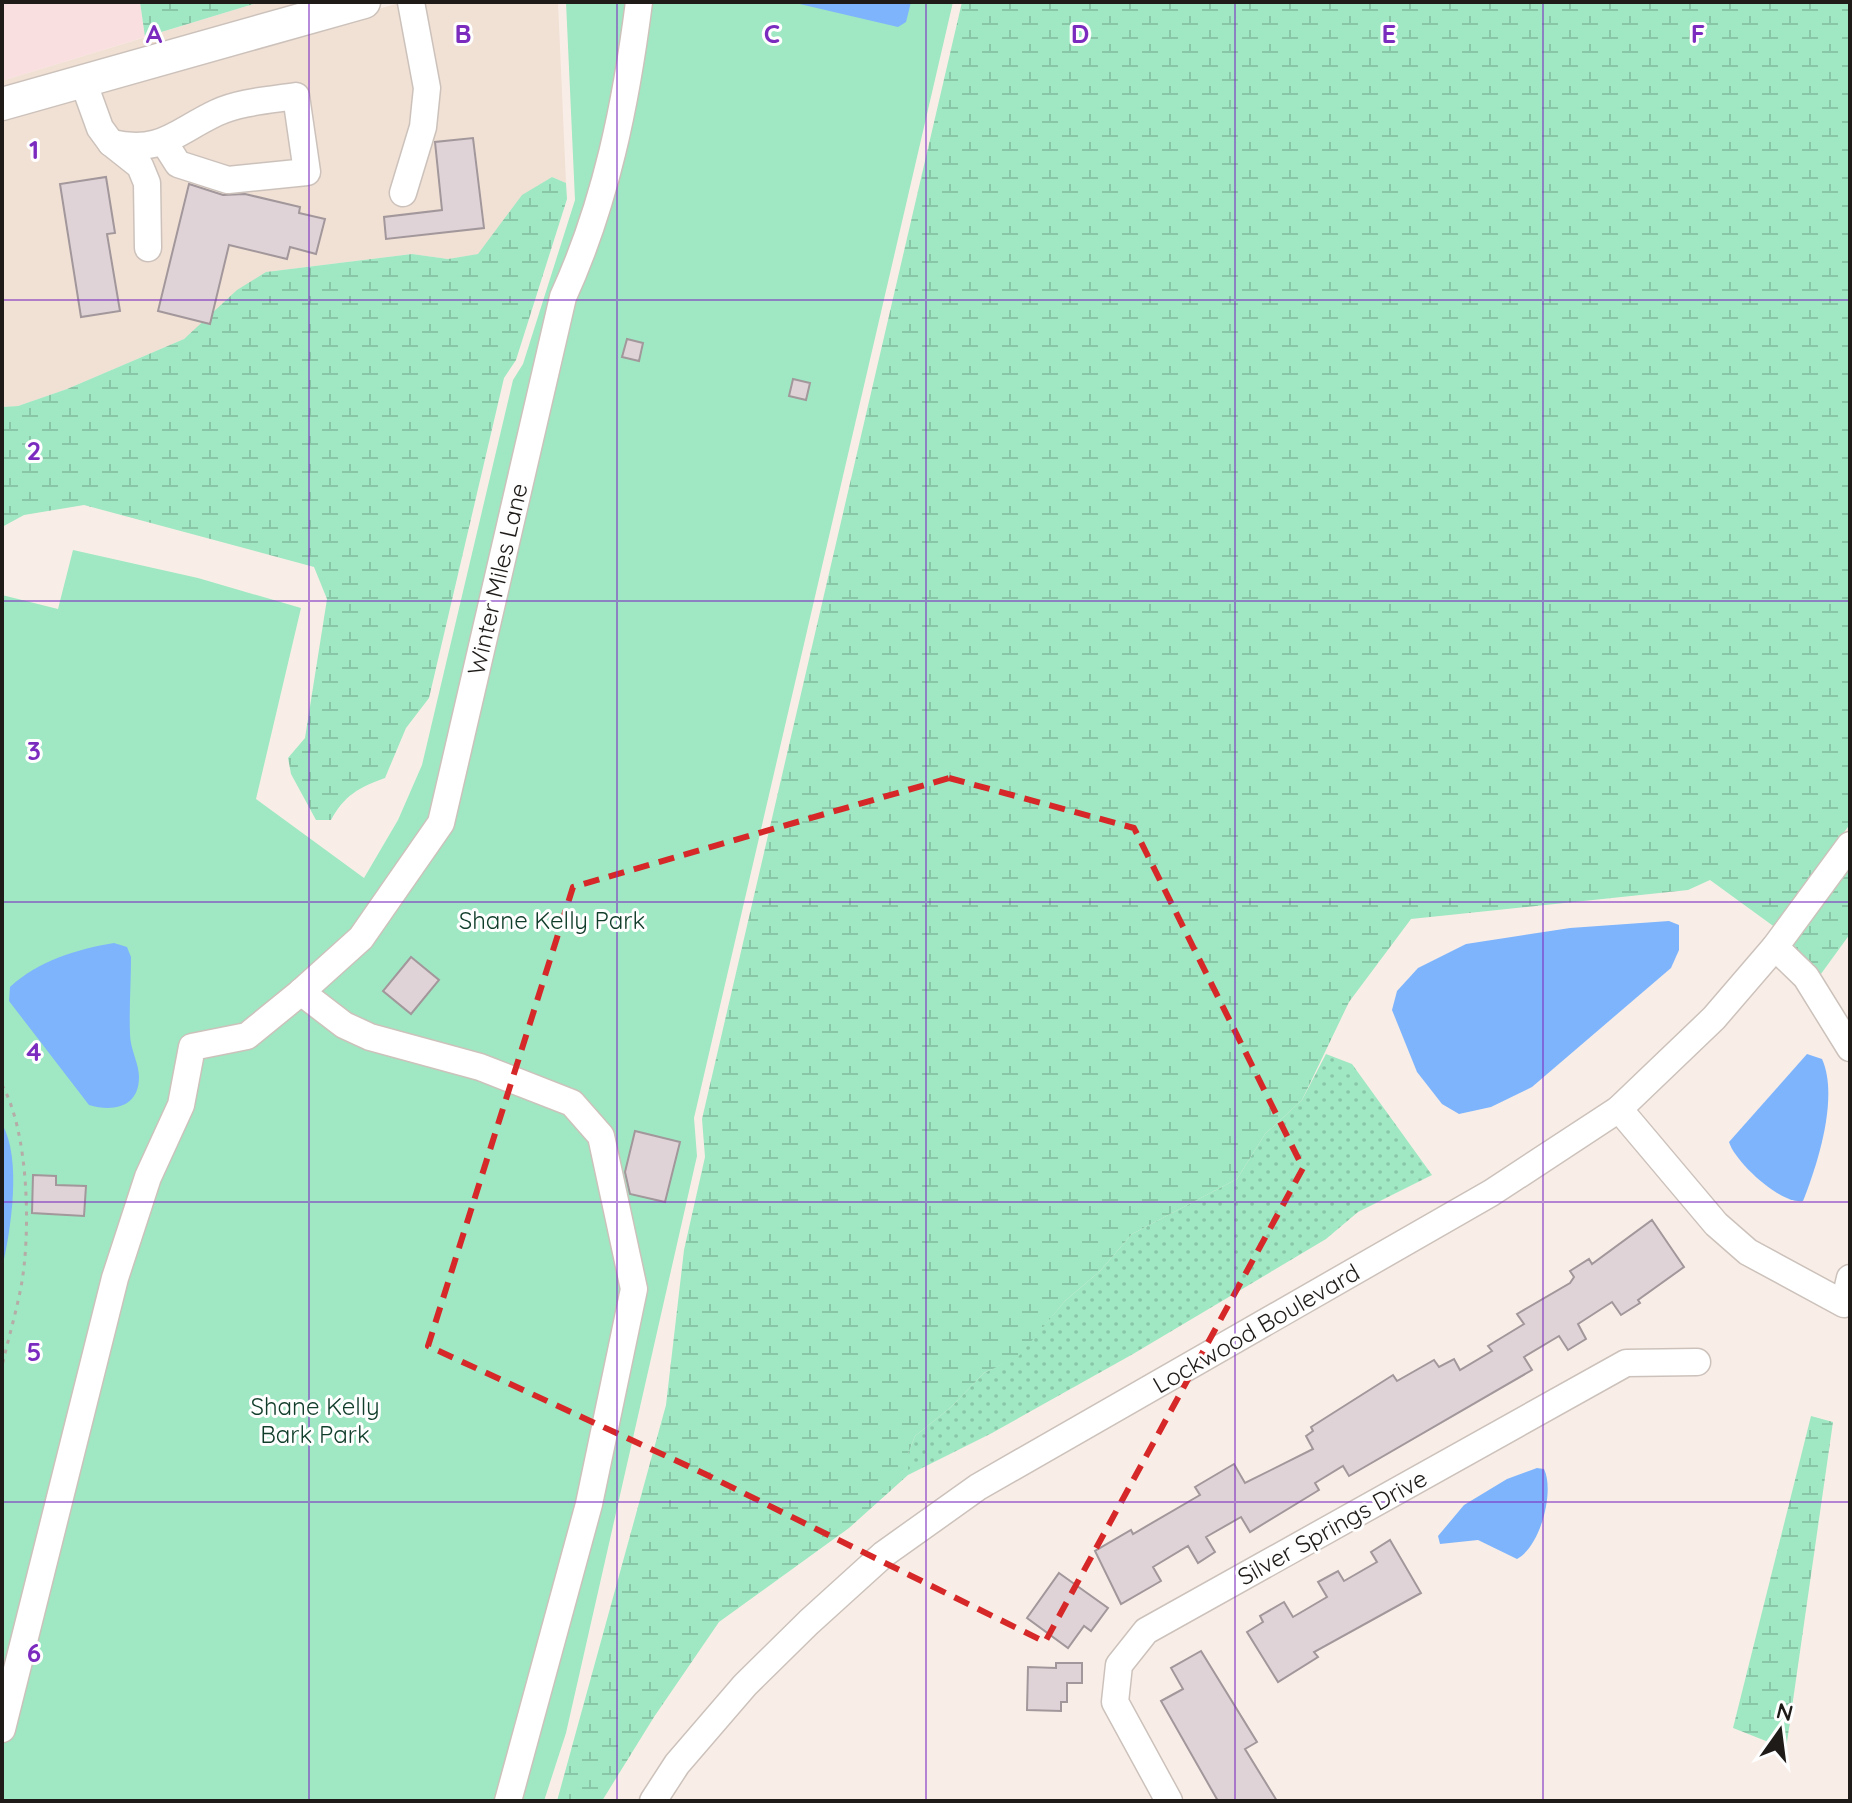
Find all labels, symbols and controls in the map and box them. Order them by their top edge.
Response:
text: A [146,17,163,50]
text: B [454,17,472,50]
text: C [764,17,780,50]
text: D [1071,17,1089,50]
text: E [1382,17,1396,50]
text: F [1691,17,1705,50]
text: 1 [29,133,39,166]
text: 2 [27,434,41,467]
street label: Winter Miles Lane [460,480,534,678]
text: 3 [27,734,41,767]
park label: Shane Kelly Park [459,905,645,935]
text: 4 [26,1035,42,1068]
street label: Lockwood Boulevard [1147,1257,1365,1399]
text: 5 [27,1335,41,1368]
park label: Shane Kelly Bark Park [250,1391,380,1449]
street label: Silver Springs Drive [1232,1462,1432,1592]
text: 6 [27,1636,41,1669]
north arrow [1740,1691,1820,1771]
text: N [1774,1696,1796,1727]

